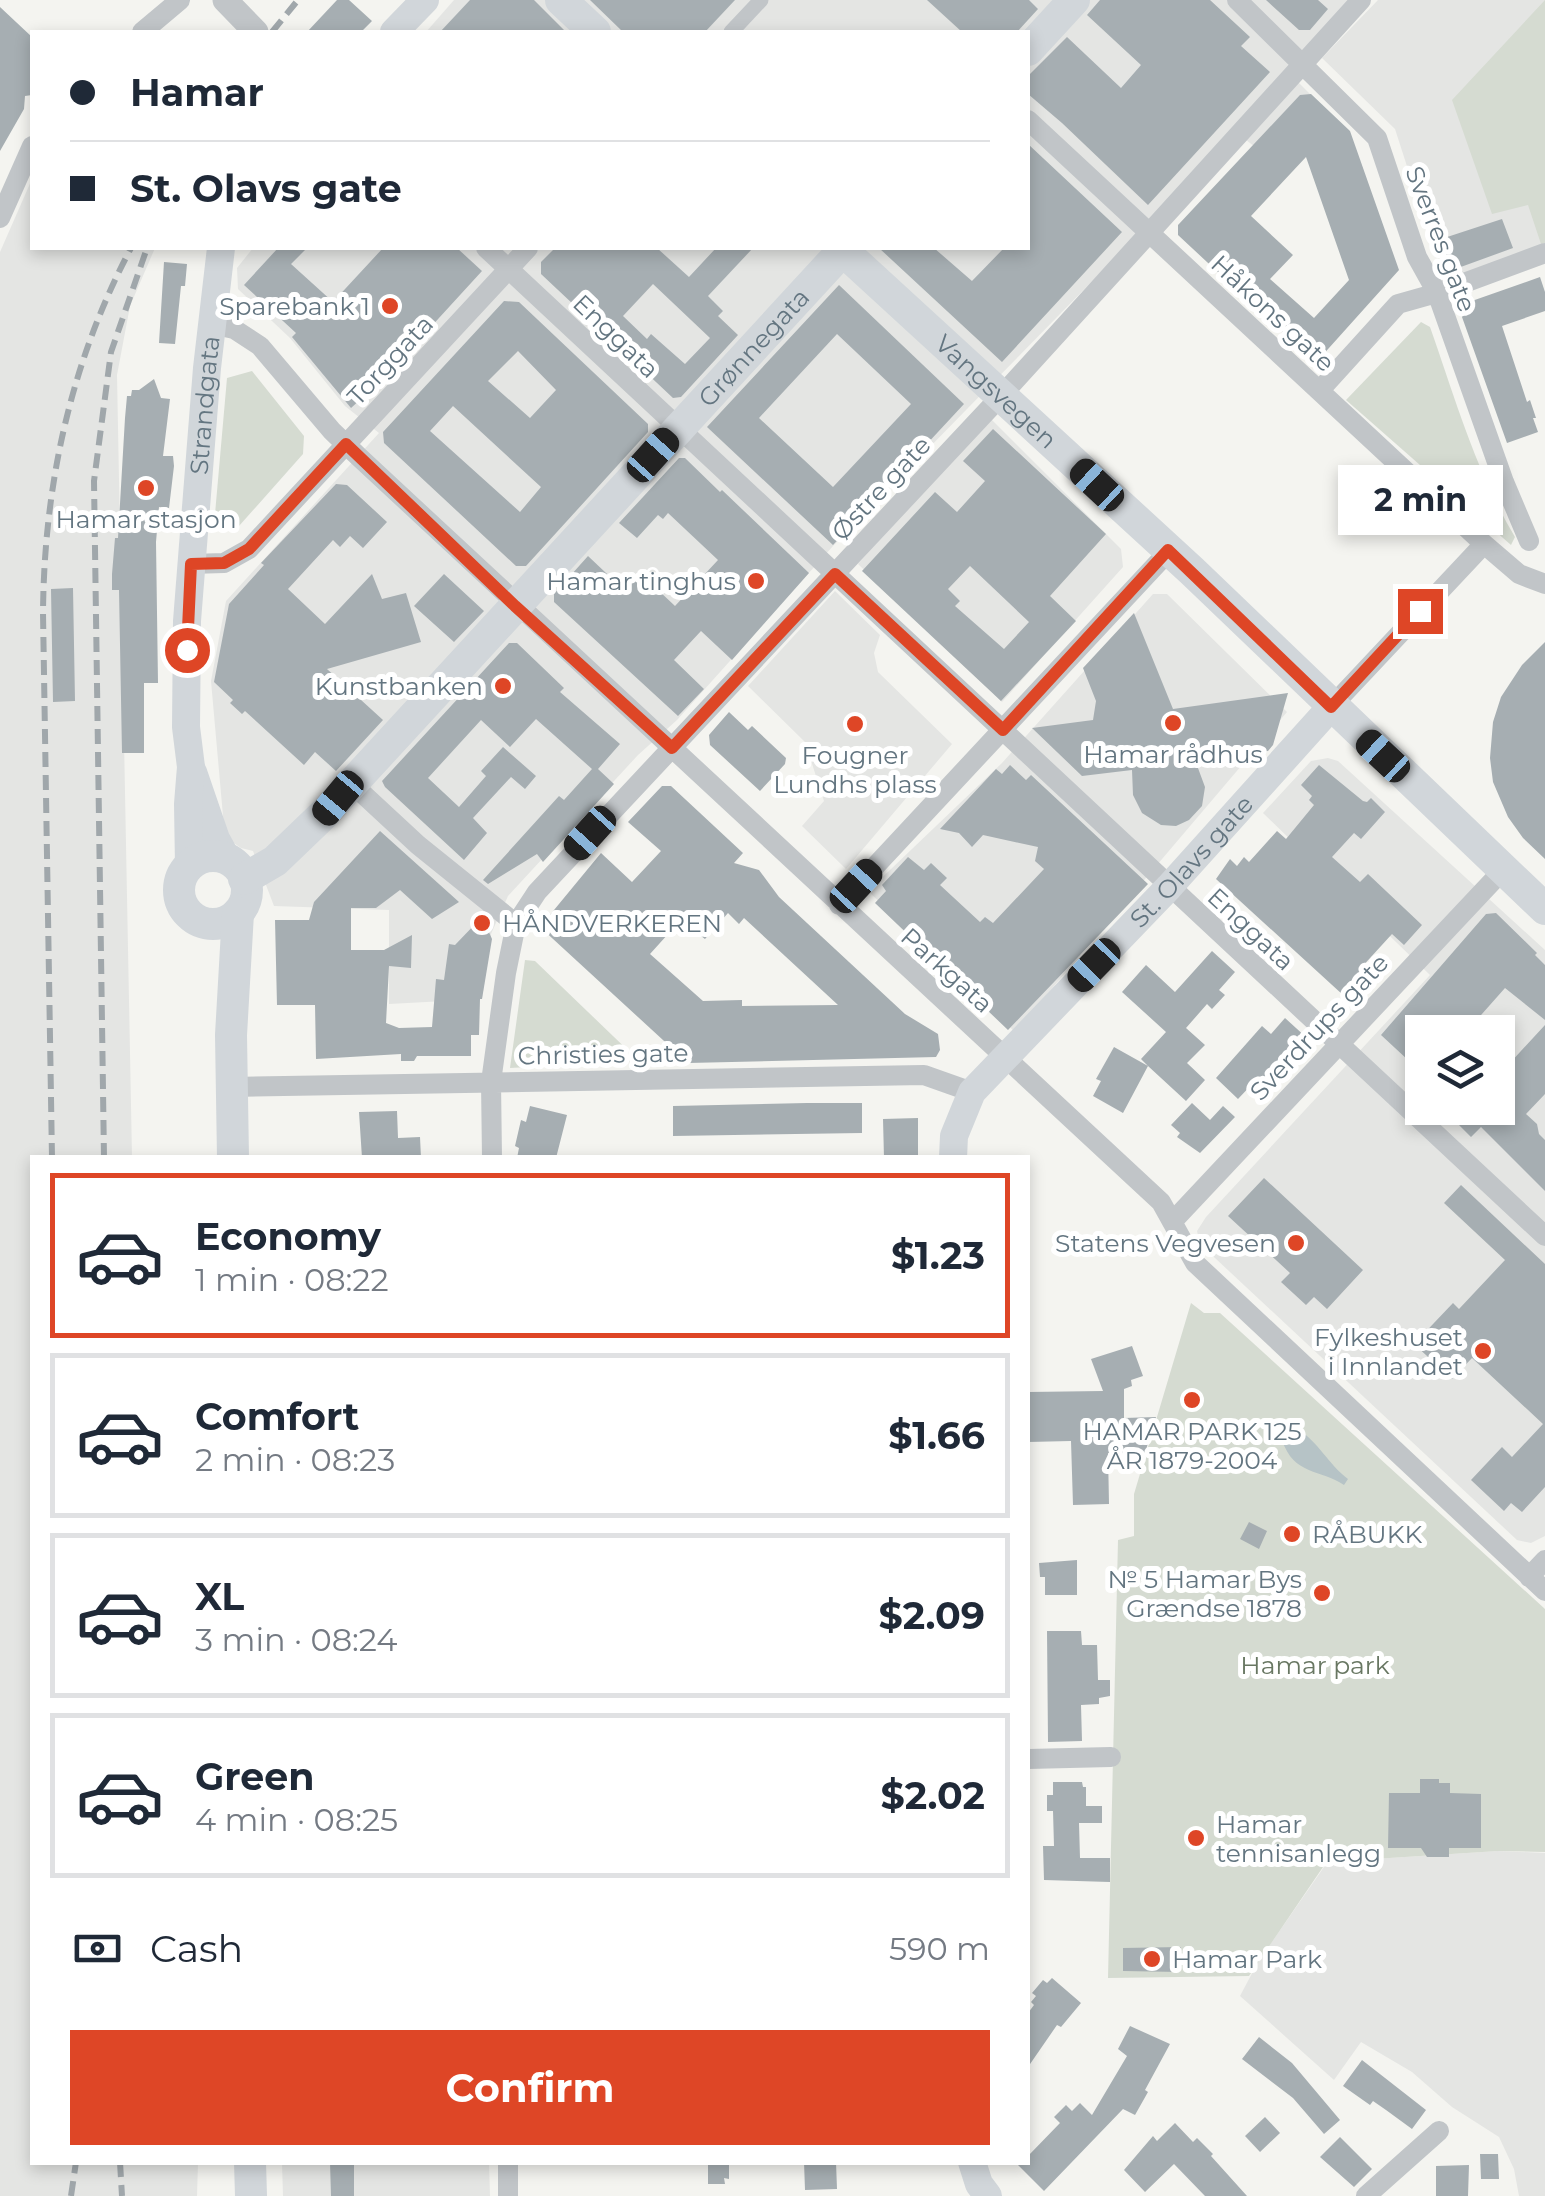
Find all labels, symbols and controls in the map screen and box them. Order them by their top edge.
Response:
text: Hamar [130,69,264,116]
street label: Sverres gate [1399,162,1483,316]
text: St. Olavs gate [130,165,402,212]
street label: Håkons gate [1205,248,1341,378]
street label: Grønnegata [692,282,815,413]
street label: Enggata [567,288,665,384]
place label: Sparebank 1 [219,291,370,321]
marker: Sparebank 1 [379,295,401,317]
street label: Torggata [341,309,439,411]
street label: Vangsvegen [929,328,1063,455]
street label: Strandgata [184,334,226,476]
car [622,423,684,487]
street label: Østre gate [825,430,937,546]
car [1065,454,1129,516]
callout: 2 min [1338,466,1502,536]
marker: Hamar stasjon [135,477,157,499]
text: 2 min [1374,480,1467,519]
place label: Hamar stasjon [55,504,237,534]
place label: Hamar tinghus [546,566,736,596]
marker: Hamar tinghus [745,570,767,592]
route end [1398,589,1443,634]
route start [165,628,210,673]
place label: Kunstbanken [315,671,483,701]
marker: Kunstbanken [492,675,514,697]
marker: Hamar rådhus [1162,712,1184,734]
marker: Fougner Lundhs plass [844,713,866,735]
car [1351,725,1415,787]
place label: Hamar rådhus [1083,739,1263,769]
place label: Fougner Lundhs plass [773,740,937,799]
car [307,765,369,831]
street label: St. Olavs gate [1123,789,1259,934]
car [559,801,621,865]
car [825,854,887,918]
street label: Enggata [1202,882,1300,976]
place label: HÅNDVERKEREN [502,908,722,938]
marker: HÅNDVERKEREN [471,912,493,934]
street label: Parkgata [895,921,999,1019]
car [1062,933,1126,997]
street label: Sverdrups gate [1243,948,1395,1106]
map controls [1405,1015,1515,1125]
button: layers [1405,1015,1515,1125]
street label: Christies gate [517,1038,689,1070]
icon: car [75,1211,165,1301]
text: Economy [195,1213,381,1260]
place label: Statens Vegvesen [1055,1228,1276,1258]
text: $1.23 [891,1232,985,1279]
marker: Statens Vegvesen [1285,1232,1307,1254]
text: 1 min · 08:22 [195,1260,389,1299]
place label: Fylkeshuset i Innlandet [1314,1322,1463,1381]
marker: Fylkeshuset i Innlandet [1472,1340,1494,1362]
marker: HAMAR PARK 125 ÅR 1879-2004 [1181,1389,1203,1411]
icon: car [75,1391,165,1481]
text: Comfort [195,1393,359,1440]
text: $1.66 [888,1412,985,1459]
place label: HAMAR PARK 125 ÅR 1879-2004 [1082,1416,1302,1475]
text: 2 min · 08:23 [195,1440,395,1479]
place label: RÅBUKK [1312,1519,1422,1549]
marker: RÅBUKK [1281,1523,1303,1545]
place label: № 5 Hamar Bys Grændse 1878 [1107,1564,1302,1623]
icon: car [75,1571,165,1661]
text: XL [195,1573,244,1620]
marker: № 5 Hamar Bys Grændse 1878 [1311,1582,1333,1604]
text: $2.09 [878,1592,985,1639]
text: 3 min · 08:24 [195,1620,397,1659]
park label: Hamar park [1240,1650,1390,1680]
icon: car [75,1751,165,1841]
text: Green [195,1753,315,1800]
text: $2.02 [880,1772,985,1819]
text: 4 min · 08:25 [195,1800,398,1839]
place label: Hamar tennisanlegg [1216,1809,1381,1868]
marker: Hamar tennisanlegg [1185,1827,1207,1849]
icon: cash [70,1921,125,1976]
text: Cash [150,1925,243,1972]
text: 590 m [889,1929,990,1968]
place label: Hamar Park [1172,1944,1322,1974]
marker: Hamar Park [1141,1948,1163,1970]
button: Confirm [70,2030,990,2145]

